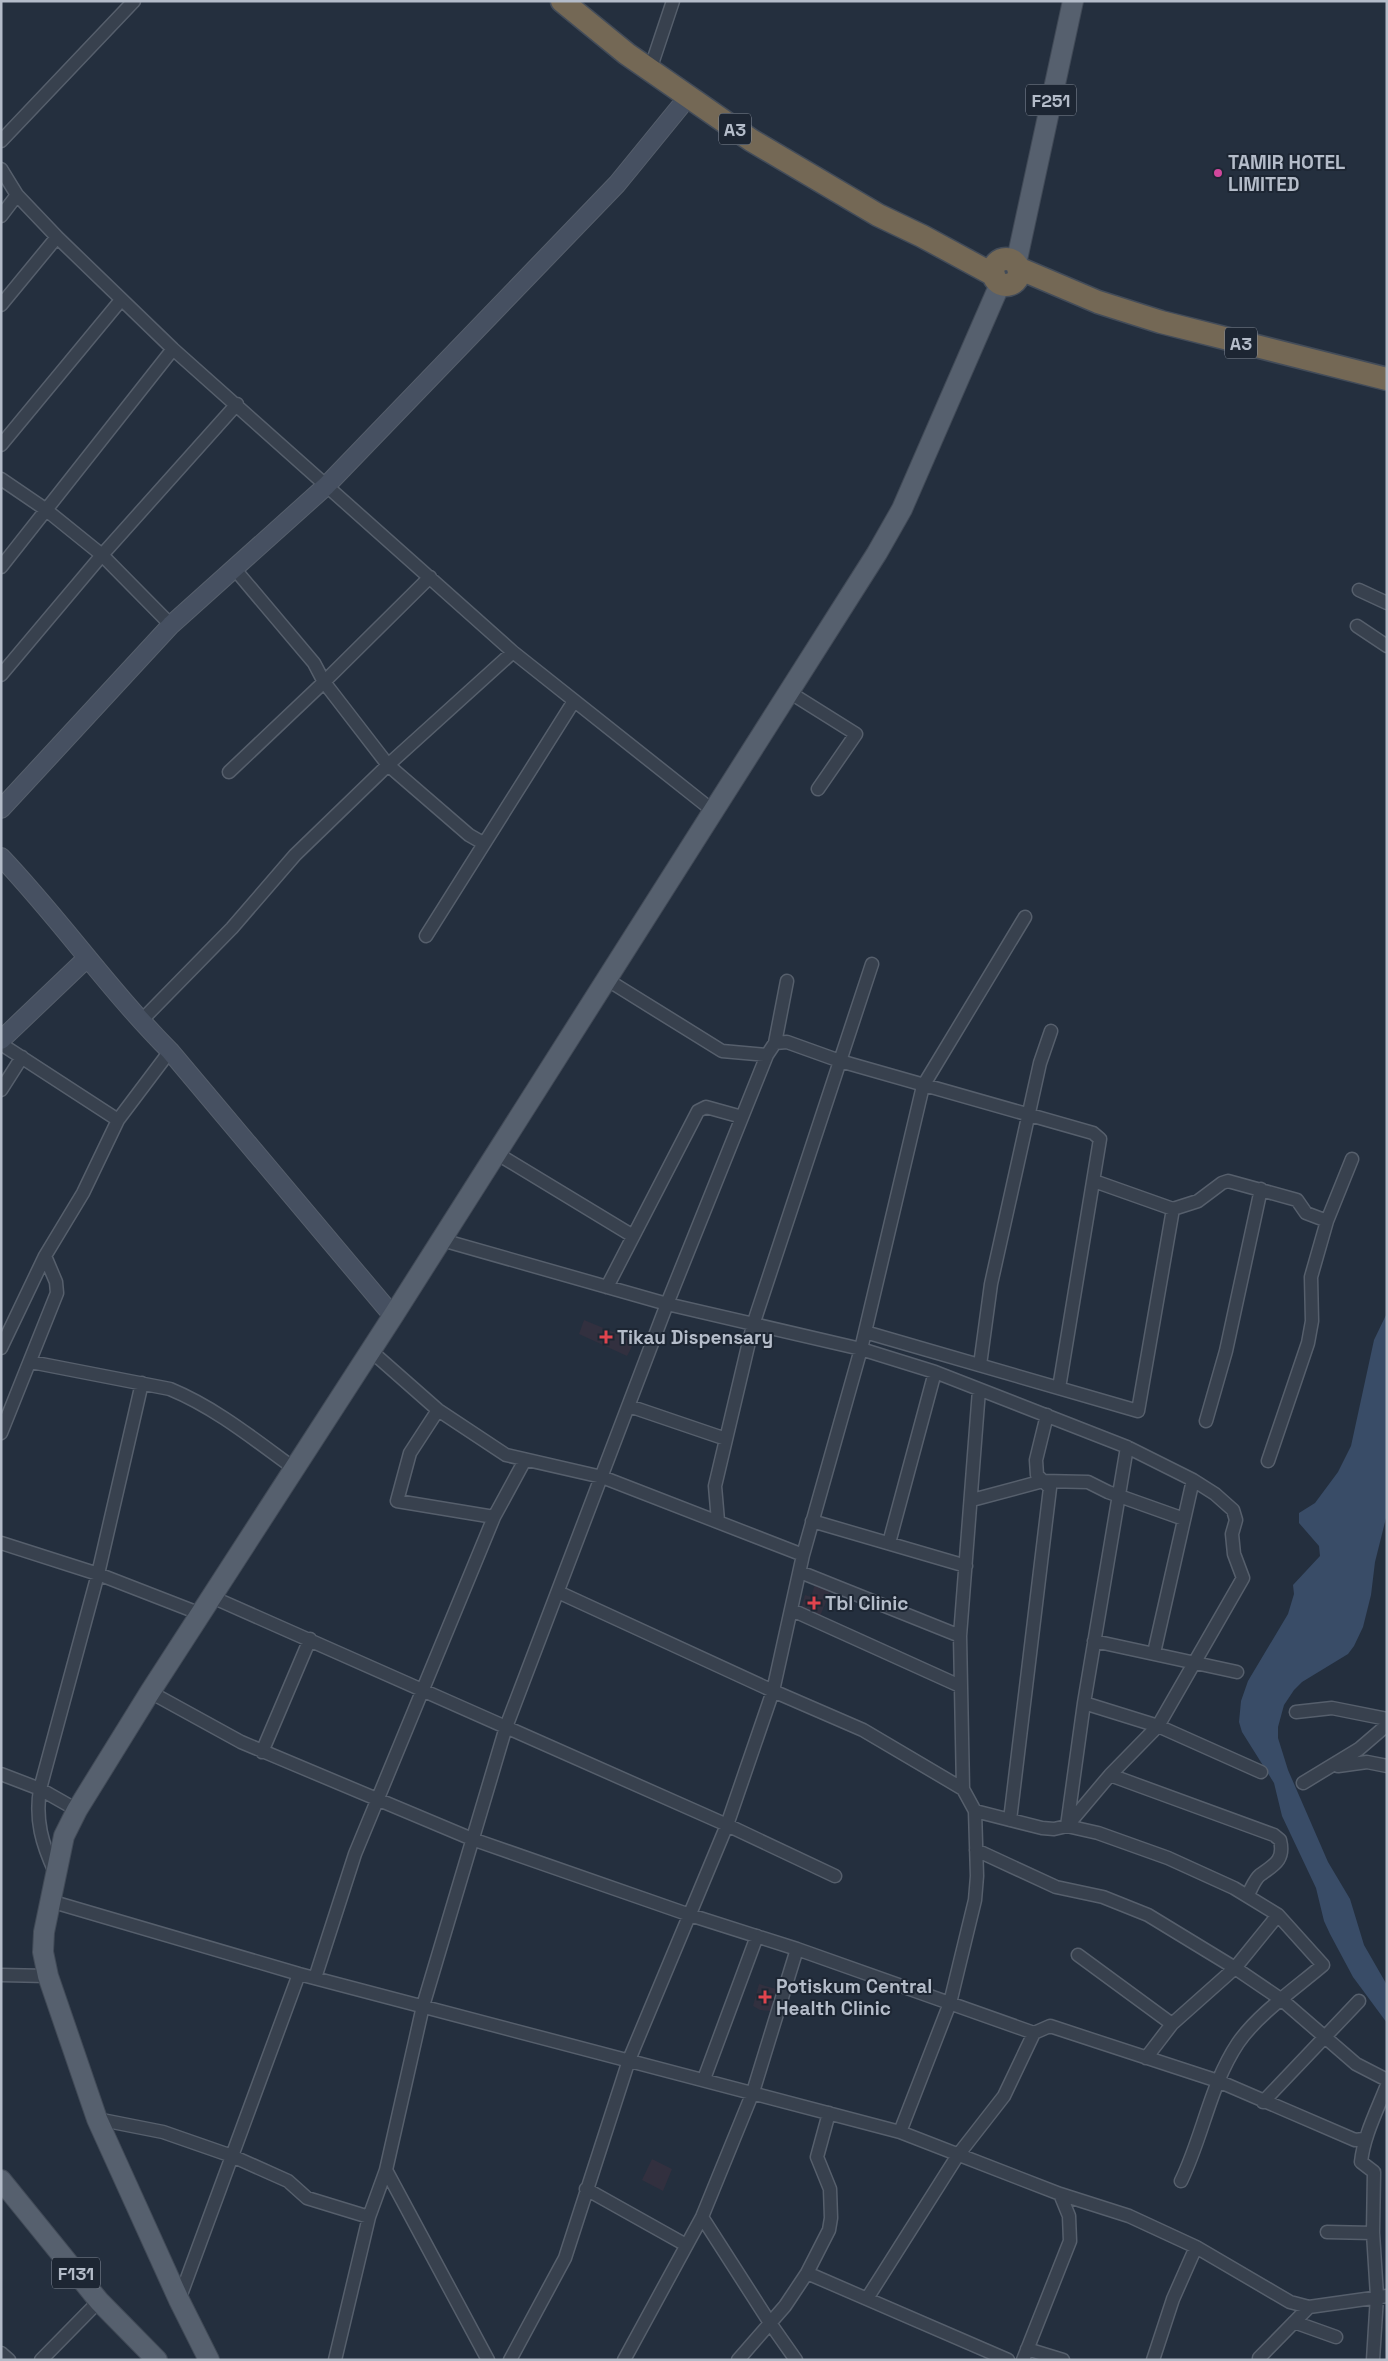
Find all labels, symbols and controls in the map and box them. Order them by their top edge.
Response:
road number: F251 [1026,84,1076,116]
road number: A3 [719,114,751,144]
place label: TAMIR HOTEL LIMITED [1228,150,1345,197]
marker: TAMIR HOTEL LIMITED [1212,167,1224,179]
road number: A3 [1225,328,1257,358]
place label: Tikau Dispensary [617,1325,773,1350]
marker: Tikau Dispensary [599,1330,613,1344]
place label: Tbl Clinic [825,1591,908,1616]
marker: Tbl Clinic [807,1596,821,1610]
place label: Potiskum Central Health Clinic [776,1974,932,2021]
marker: Potiskum Central Health Clinic [758,1990,772,2004]
road number: F131 [52,2258,100,2288]

